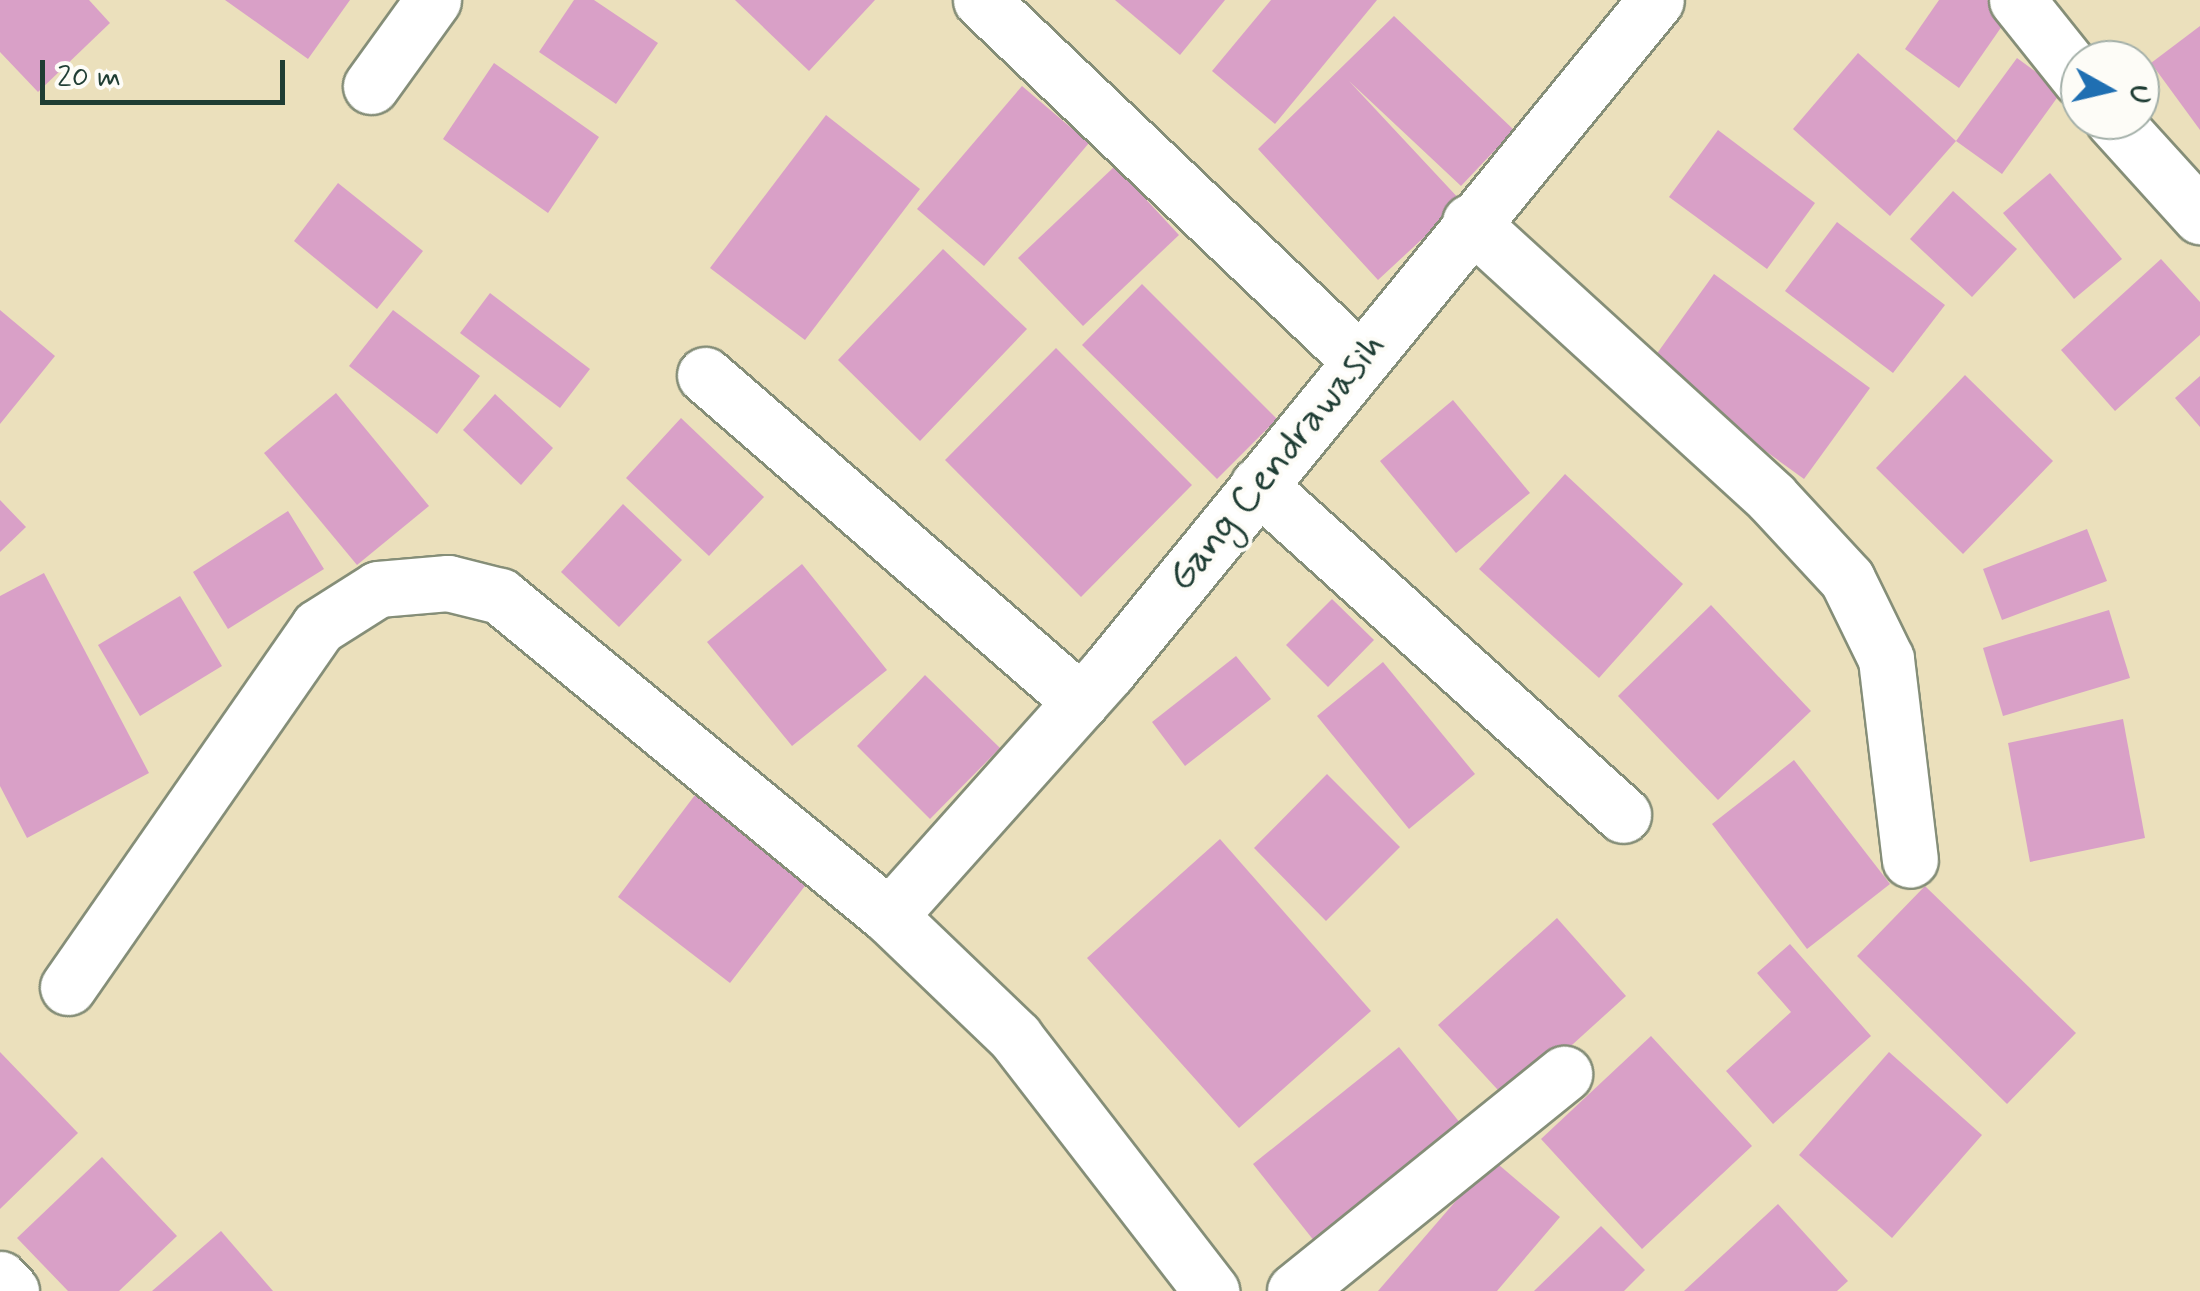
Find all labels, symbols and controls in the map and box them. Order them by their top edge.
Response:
scale bar [45,40,290,102]
north arrow [2060,40,2160,140]
text: 20 m [57,58,121,97]
text: U [2119,82,2158,106]
street label: Gang Cendrawasih [1158,323,1396,601]

